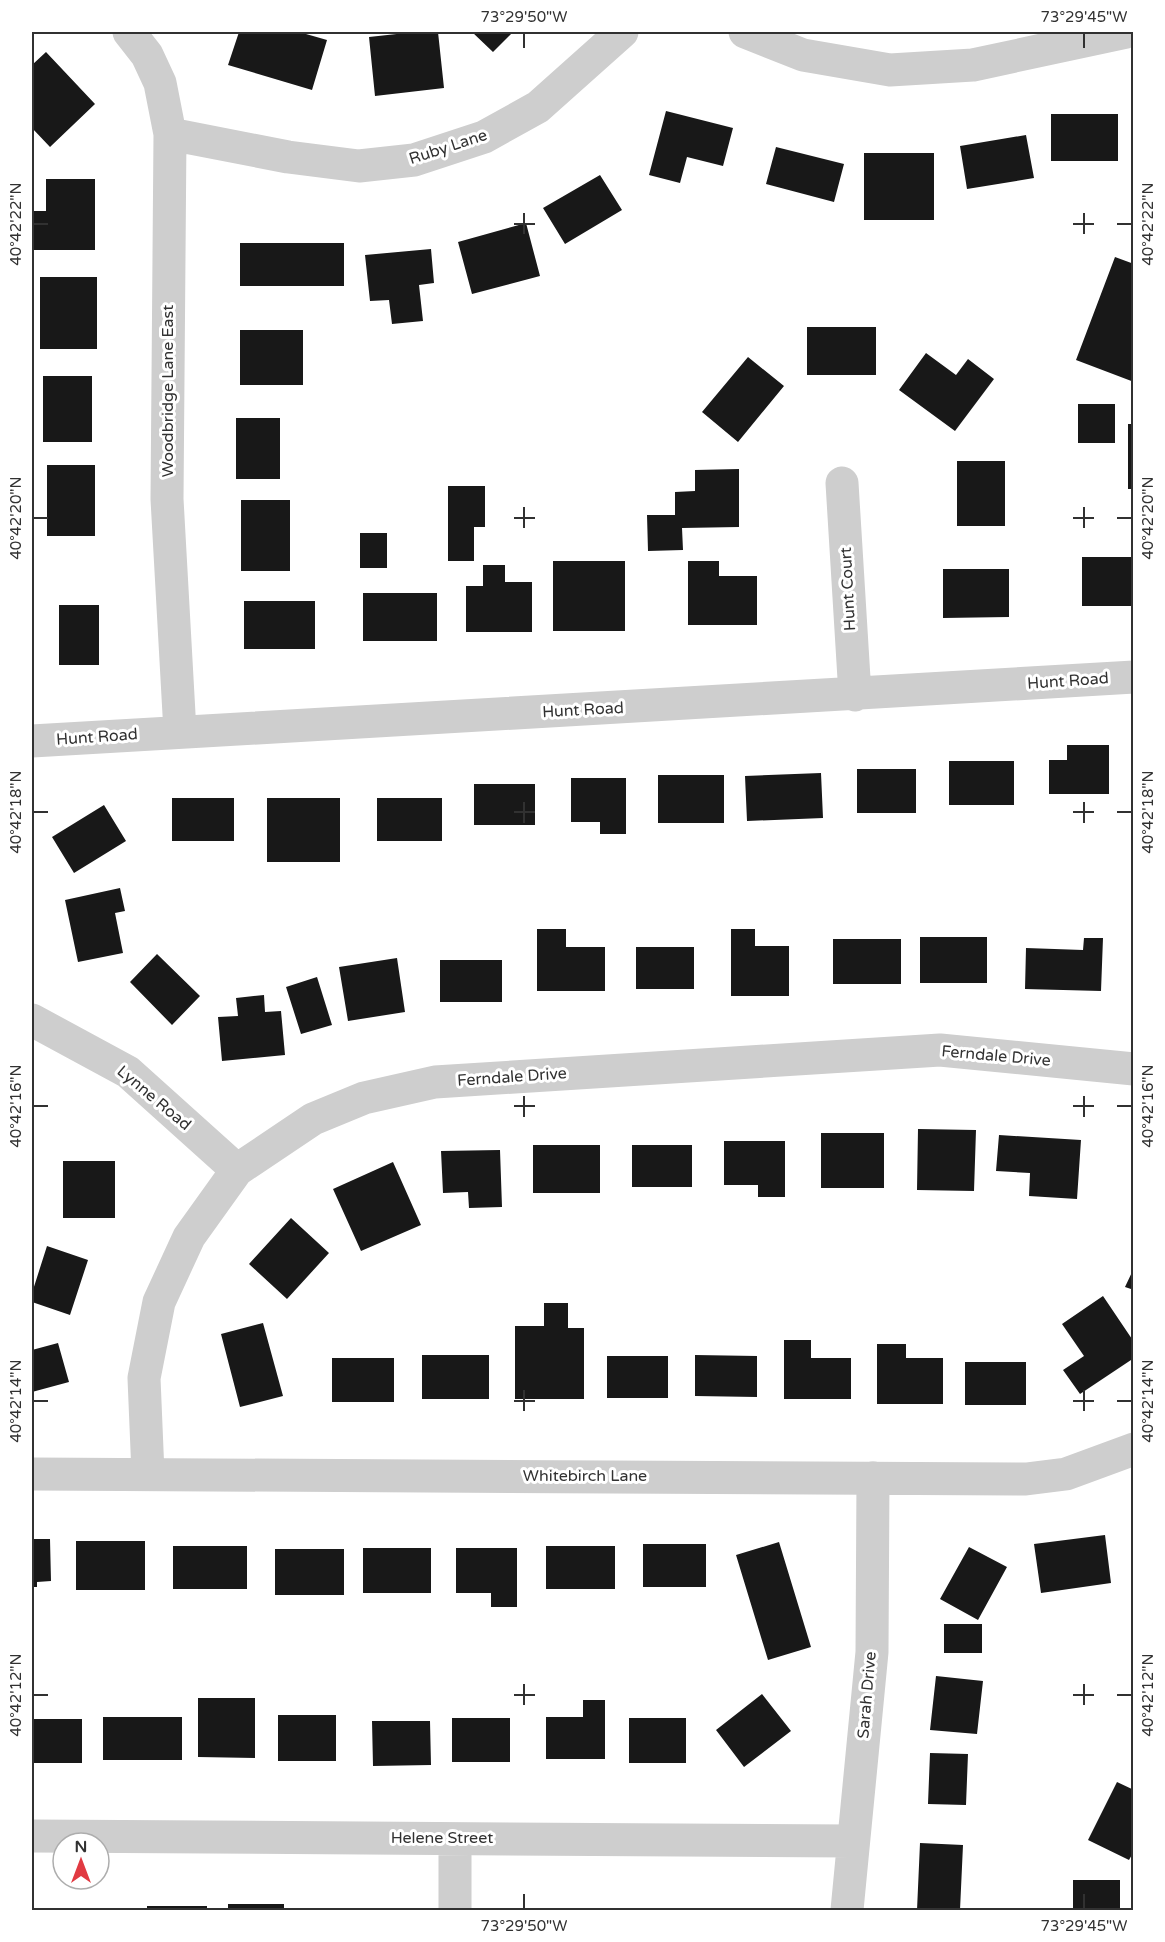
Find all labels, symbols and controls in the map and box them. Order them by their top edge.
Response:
text: 73°29'50"W [481,8,567,26]
text: 73°29'45"W [1041,8,1127,26]
street label: Ruby Lane [406,125,490,169]
text: 40°42'22"N [7,182,25,266]
text: 40°42'22"N [1139,182,1157,266]
street label: Woodbridge Lane East [158,305,178,477]
text: 40°42'20"N [7,476,25,560]
text: 40°42'20"N [1139,476,1157,560]
street label: Hunt Court [836,547,860,631]
street label: Hunt Road [1027,668,1109,694]
street label: Hunt Road [542,698,624,722]
street label: Hunt Road [56,724,138,750]
text: 40°42'18"N [7,770,25,854]
text: 40°42'18"N [1139,770,1157,854]
street label: Ferndale Drive [940,1041,1052,1071]
street label: Lynne Road [113,1061,195,1135]
street label: Ferndale Drive [457,1063,567,1091]
text: 40°42'16"N [7,1064,25,1148]
text: 40°42'16"N [1139,1064,1157,1148]
text: 40°42'14"N [7,1359,25,1443]
text: 40°42'14"N [1139,1359,1157,1443]
street label: Whitebirch Lane [523,1466,647,1486]
street label: Sarah Drive [853,1651,881,1739]
text: 40°42'12"N [7,1653,25,1737]
text: 40°42'12"N [1139,1653,1157,1737]
street label: Helene Street [391,1828,493,1848]
north arrow [51,1831,111,1891]
text: N [75,1837,87,1857]
text: 73°29'50"W [481,1917,567,1935]
text: 73°29'45"W [1041,1917,1127,1935]

